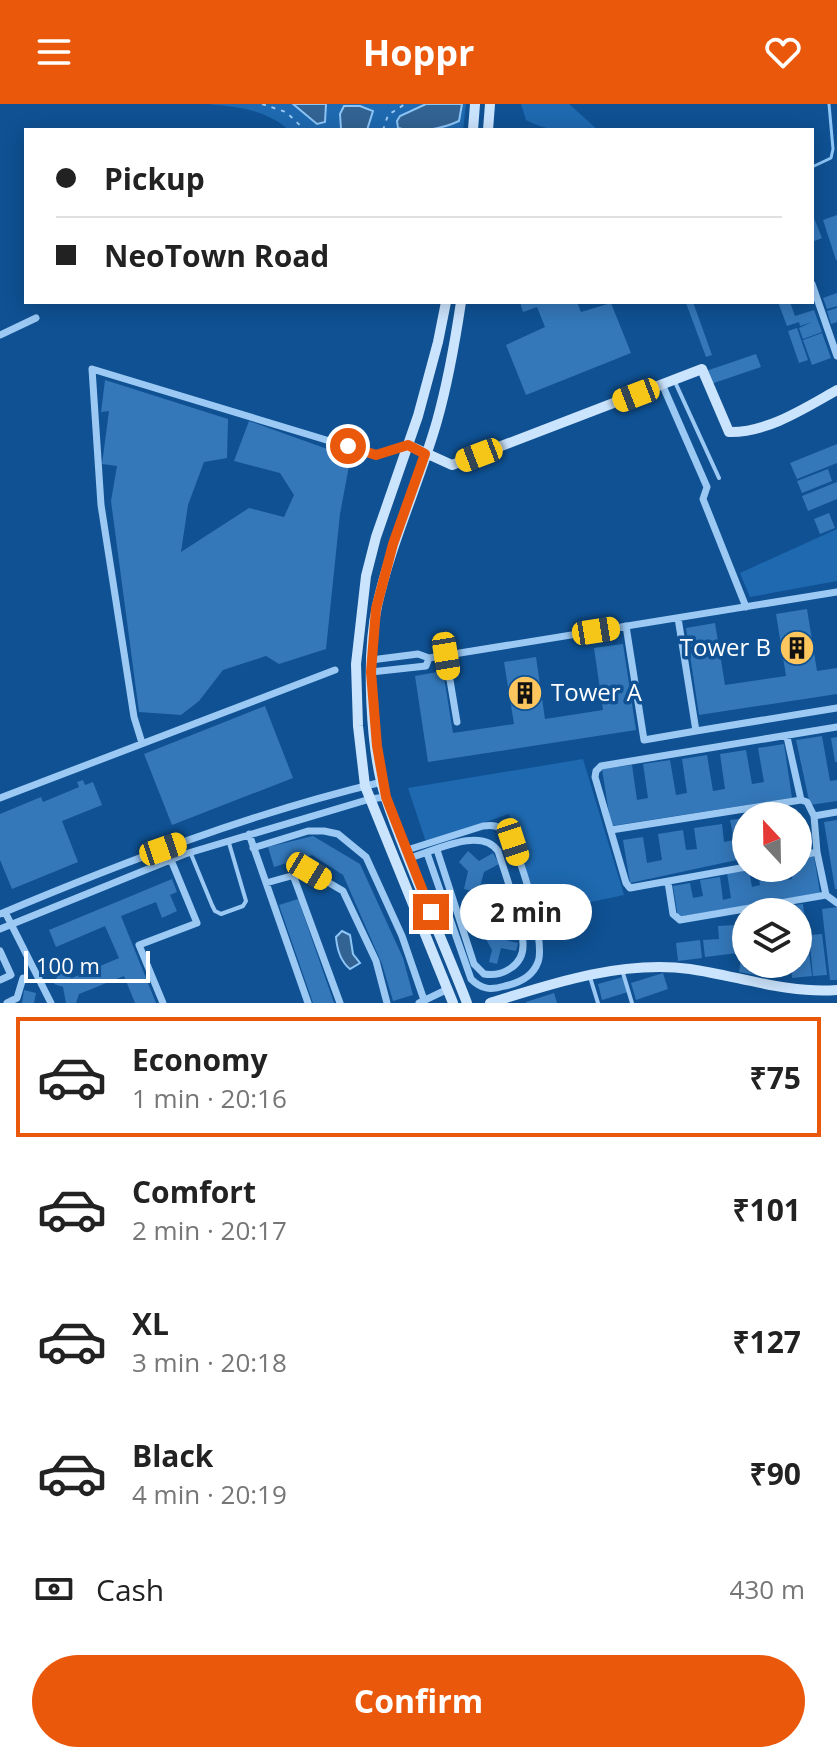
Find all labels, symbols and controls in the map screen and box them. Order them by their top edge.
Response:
text: Hoppr [363,28,474,77]
icon: menu [32,30,76,74]
icon: heart [761,30,805,74]
text: Pickup [104,158,205,199]
text: NeoTown Road [104,235,329,276]
car [609,375,663,415]
route start [330,428,366,464]
car [452,435,506,475]
car [570,615,622,647]
building icon: Tower B [778,629,816,667]
car [430,630,462,682]
place label: Tower B [680,630,771,663]
building icon: Tower A [506,674,544,712]
place label: Tower A [551,675,643,708]
north arrow [732,802,812,882]
map controls [732,802,812,978]
car [494,815,532,869]
car [136,830,190,868]
car [282,848,336,894]
callout: 2 min [459,884,591,940]
route end [413,894,449,930]
text: 2 min [490,894,562,930]
button: layers [732,898,812,978]
scale bar [24,947,150,983]
text: 100 m [36,950,100,980]
text: Economy [132,1039,268,1080]
icon: car [36,1041,108,1113]
text: ₹75 [750,1057,801,1098]
text: 1 min · 20:16 [132,1080,287,1116]
text: Comfort [132,1171,256,1212]
icon: car [36,1173,108,1245]
text: ₹101 [732,1189,801,1230]
text: 2 min · 20:17 [132,1212,287,1248]
text: XL [132,1303,169,1344]
icon: car [36,1305,108,1377]
text: ₹127 [732,1321,801,1362]
text: 3 min · 20:18 [132,1344,287,1380]
text: Black [132,1435,213,1476]
icon: car [36,1437,108,1509]
text: ₹90 [750,1453,801,1494]
text: 4 min · 20:19 [132,1476,287,1512]
icon: cash [32,1567,76,1611]
text: Cash [96,1569,164,1610]
text: 430 m [730,1571,805,1607]
button: Confirm [32,1655,805,1747]

